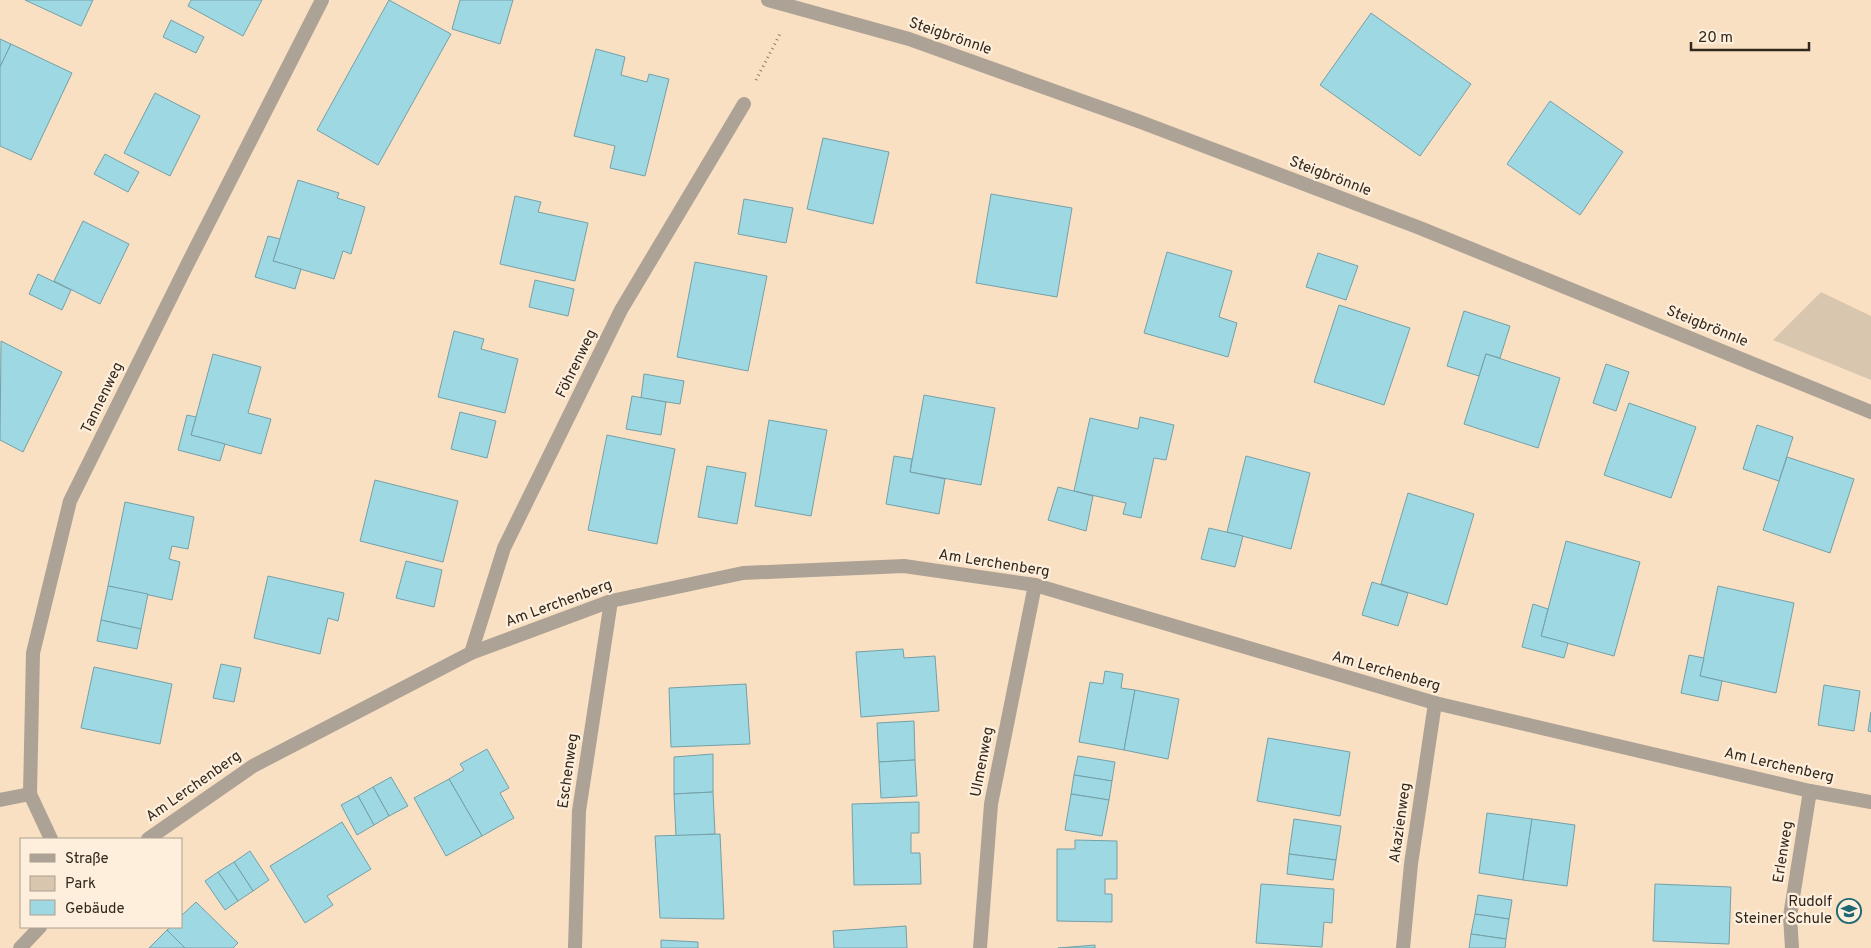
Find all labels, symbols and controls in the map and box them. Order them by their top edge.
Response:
street label: Steigbrönnle [906,14,994,60]
scale bar [1691,20,1808,52]
text: 20 m [1698,29,1733,48]
street label: Steigbrönnle [1286,153,1374,201]
street label: Steigbrönnle [1663,302,1751,352]
street label: Föhrenweg [552,326,602,402]
street label: Tannenweg [78,359,128,437]
street label: Am Lerchenberg [937,546,1051,582]
street label: Am Lerchenberg [503,576,615,632]
street label: Am Lerchenberg [1329,647,1443,697]
street label: Ulmenweg [967,725,999,799]
street label: Eschenweg [554,732,584,810]
street label: Am Lerchenberg [1722,744,1836,788]
street label: Am Lerchenberg [143,747,245,827]
street label: Akazienweg [1386,782,1416,864]
street label: Erlenweg [1770,820,1798,884]
legend [20,838,182,928]
text: Straße [65,850,109,869]
text: Park [65,875,96,894]
place label: Rudolf Steiner Schule [1734,893,1832,929]
school or university icon: Rudolf Steiner Schule [1836,898,1862,924]
text: Gebäude [65,900,125,919]

